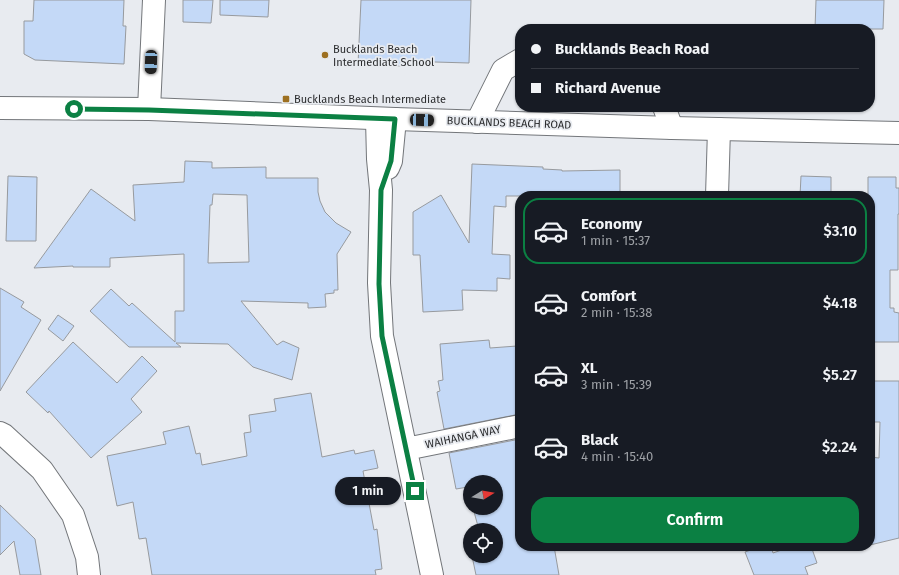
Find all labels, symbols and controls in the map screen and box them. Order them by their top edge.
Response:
text: Bucklands Beach Road [555,40,709,58]
place label: Bucklands Beach Intermediate School [333,43,434,69]
car [145,50,157,74]
marker: Bucklands Beach Intermediate School [320,50,330,60]
text: Richard Avenue [555,79,661,97]
place label: Bucklands Beach Intermediate [294,93,446,106]
marker: Bucklands Beach Intermediate [281,94,291,104]
route start [65,100,83,118]
car [410,114,434,126]
street label: BUCKLANDS BEACH ROAD [446,114,572,132]
icon: car [533,213,569,249]
text: Economy [581,215,642,233]
text: $3.10 [823,222,857,240]
text: 1 min · 15:37 [581,233,650,248]
icon: car [533,285,569,321]
text: Comfort [581,287,637,305]
text: $4.18 [823,294,857,312]
text: 2 min · 15:38 [581,305,652,320]
icon: car [533,357,569,393]
text: XL [581,359,597,377]
text: $5.27 [823,366,857,384]
text: 3 min · 15:39 [581,377,652,392]
street label: WAIHANGA WAY [424,423,502,451]
icon: car [533,429,569,465]
text: Black [581,431,618,449]
text: $2.24 [822,438,857,456]
text: 4 min · 15:40 [581,449,653,464]
north arrow [463,475,503,515]
map controls [463,475,503,563]
callout: 1 min [335,477,401,505]
route end [406,482,424,500]
text: 1 min [352,483,384,498]
button: Confirm [531,497,859,543]
button: locate [463,523,503,563]

